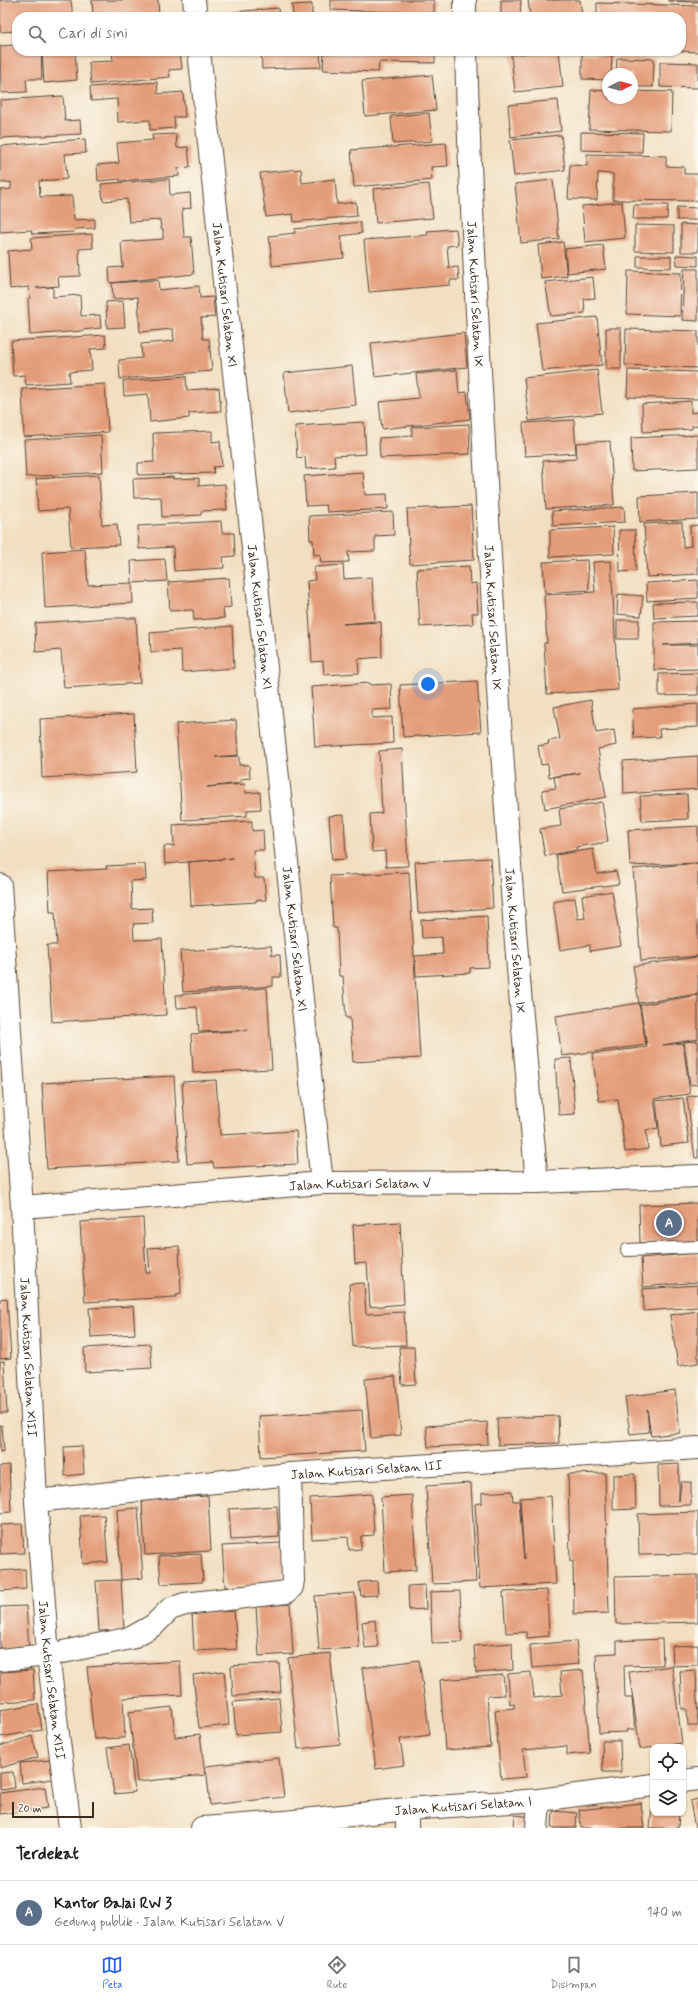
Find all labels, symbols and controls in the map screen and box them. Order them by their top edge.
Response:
search box [12,12,686,56]
icon: search [26,23,48,45]
text: Cari di sini [58,24,128,44]
north arrow [602,68,638,104]
street label: Jalan Kutisari Selatan XI [208,221,240,368]
street label: Jalan Kutisari Selatan IX [462,221,487,367]
street label: Jalan Kutisari Selatan XI [243,543,275,690]
street label: Jalan Kutisari Selatan IX [479,544,505,691]
your location [418,674,438,694]
street label: Jalan Kutisari Selatan XI [278,865,310,1012]
street label: Jalan Kutisari Selatan IX [500,867,529,1014]
street label: Jalan Kutisari Selatan V [288,1175,432,1196]
pin: A [656,1208,682,1238]
street label: Jalan Kutisari Selatan XIII [15,1277,40,1438]
street label: Jalan Kutisari Selatan III [290,1457,443,1484]
street label: Jalan Kutisari Selatan XIII [34,1600,68,1762]
map controls [650,1744,686,1816]
button: locate [650,1744,686,1780]
button: layers [650,1780,686,1816]
street label: Jalan Kutisari Selatan I [394,1794,532,1820]
scale bar [12,1800,94,1819]
text: 20 m [18,1802,41,1816]
text: Terdekat [16,1843,79,1865]
text: Kantor Balai RW 3 [54,1894,172,1914]
text: A [25,1904,33,1921]
text: 140 m [647,1904,682,1921]
text: Gedung publik · Jalan Kutisari Selatan V [54,1914,285,1931]
tab: Peta [101,1954,123,1992]
tab: Rute [326,1954,348,1992]
tab: Disimpan [550,1954,597,1992]

